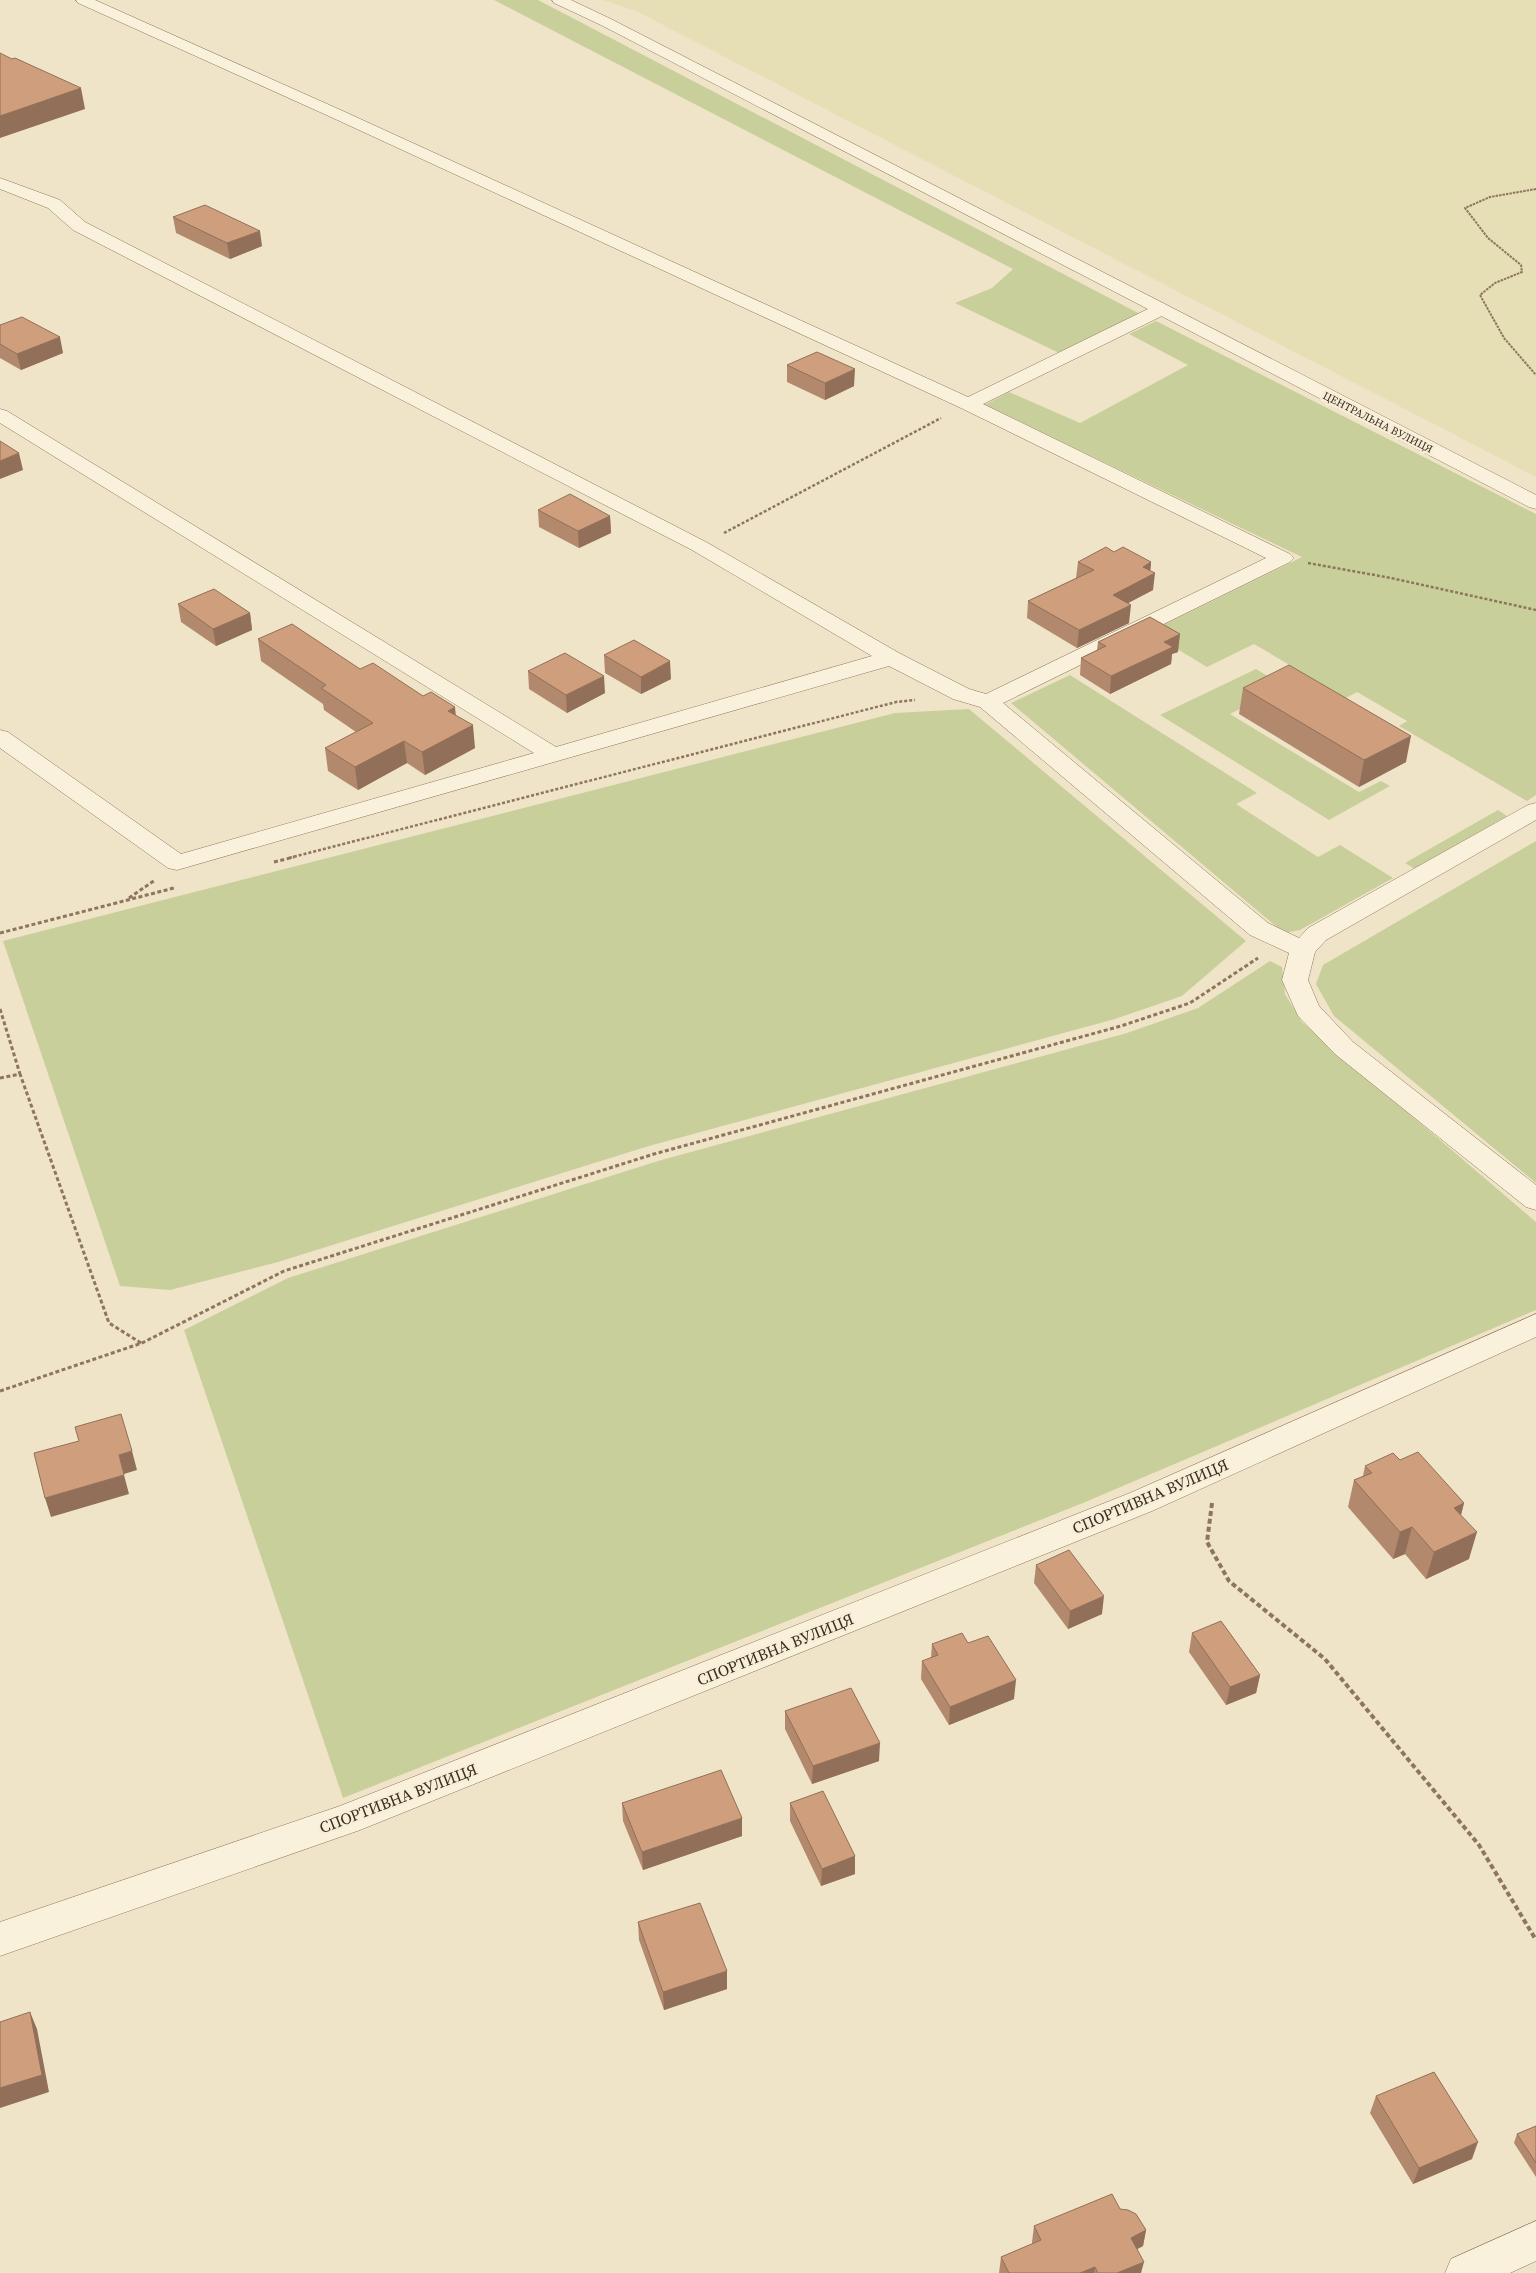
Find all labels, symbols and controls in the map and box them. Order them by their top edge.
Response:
street label: ЦЕНТРАЛЬНА ВУЛИЦЯ [1320,388,1435,457]
street label: СПОРТИВНА ВУЛИЦЯ [1069,1453,1231,1539]
street label: СПОРТИВНА ВУЛИЦЯ [693,1607,857,1691]
street label: СПОРТИВНА ВУЛИЦЯ [316,1758,480,1838]

